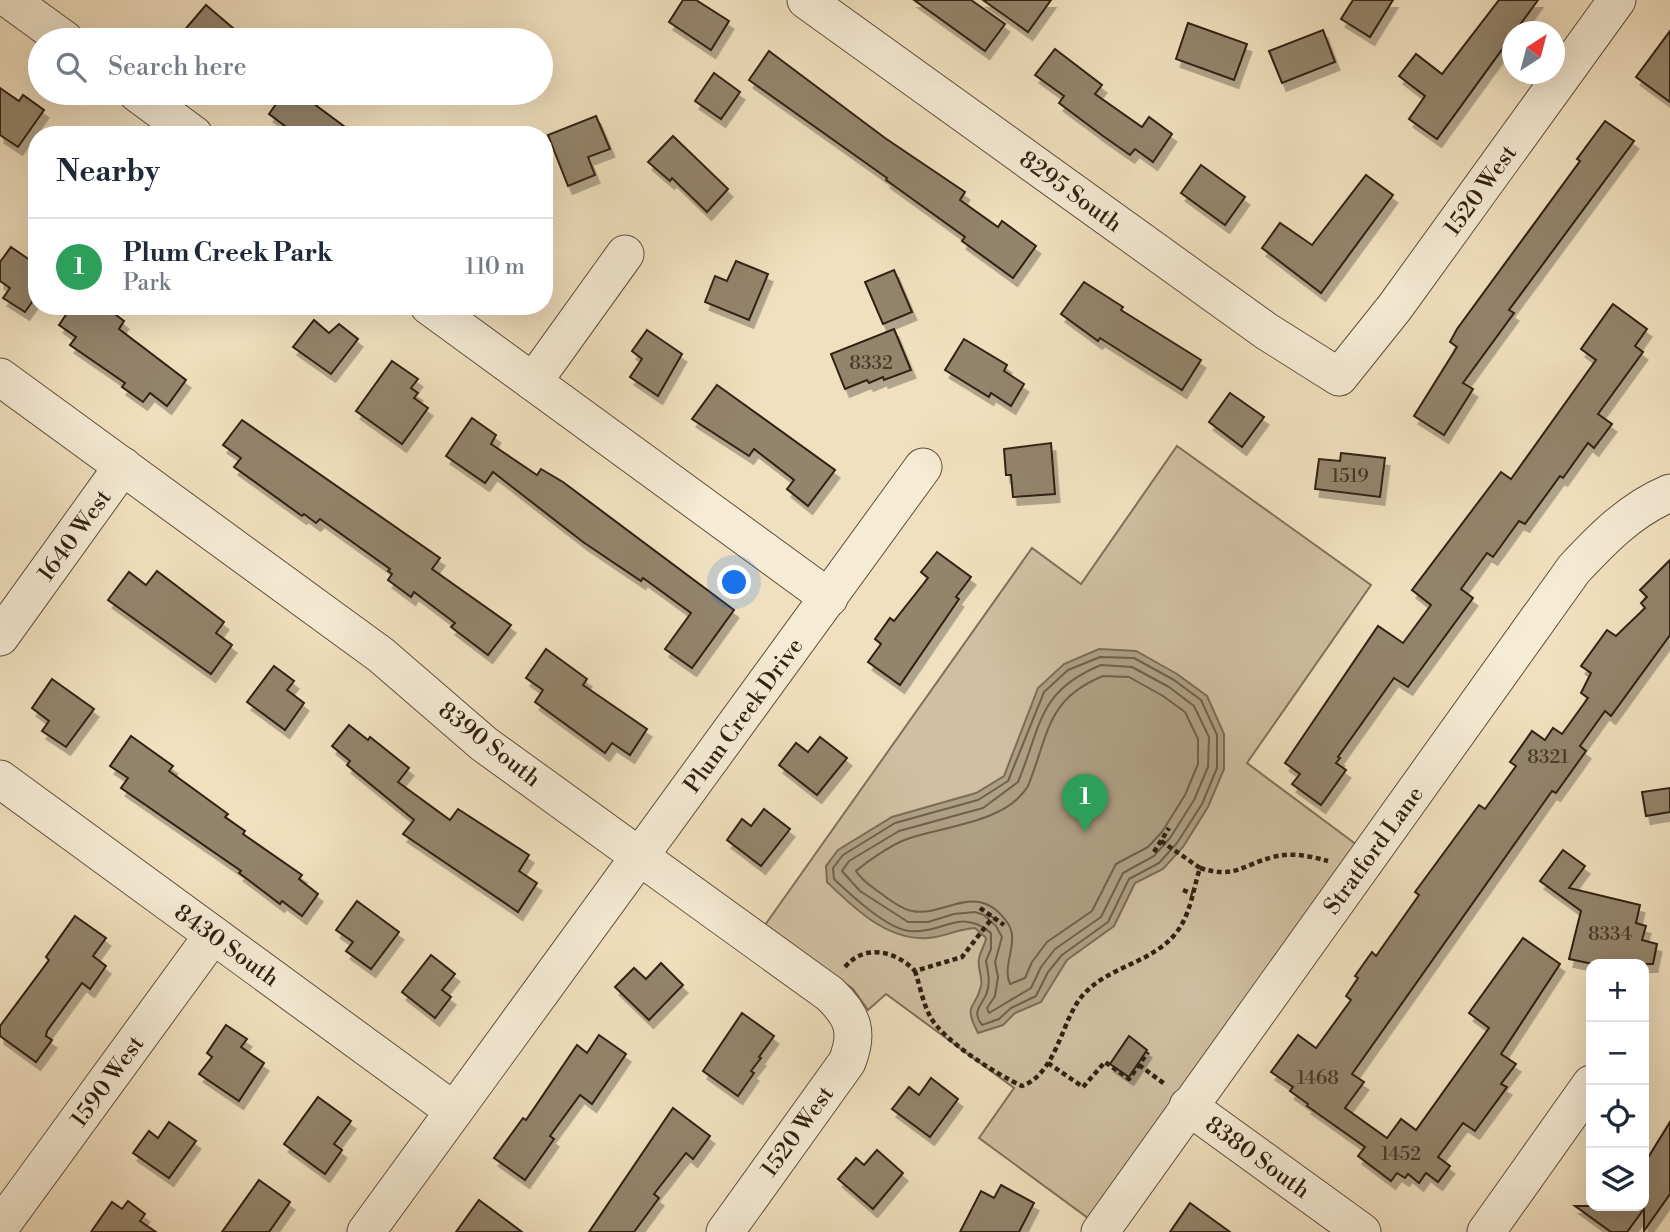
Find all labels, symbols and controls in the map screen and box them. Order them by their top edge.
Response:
north arrow [1502,21,1565,84]
search box [28,28,553,105]
icon: search [52,48,90,86]
text: Search here [108,51,247,83]
street label: 1520 West [1439,140,1523,241]
street label: 8295 South [1014,145,1127,239]
text: Nearby [56,153,160,191]
text: Plum Creek Park [123,237,333,269]
text: 1 [73,253,85,281]
text: 110 m [465,253,525,281]
text: Park [123,269,171,297]
house number: 8332 [849,351,893,375]
house number: 1519 [1331,464,1369,488]
street label: 1640 West [32,484,117,587]
your location [717,565,751,599]
street label: Plum Creek Drive [678,633,809,798]
street label: 8390 South [433,696,546,794]
house number: 8321 [1527,745,1569,769]
pin: 1 [1062,774,1108,832]
street label: Stratford Lane [1318,781,1430,920]
street label: 8430 South [169,899,284,993]
house number: 8334 [1588,922,1632,946]
map controls [1586,959,1649,1211]
button: + [1586,959,1649,1022]
button: − [1586,1022,1649,1085]
street label: 1590 West [65,1031,150,1133]
house number: 1468 [1297,1066,1339,1090]
street label: 1520 West [756,1081,840,1182]
button: locate [1586,1085,1649,1148]
street label: 8380 South [1200,1111,1315,1205]
house number: 1452 [1381,1142,1421,1166]
button: layers [1586,1148,1649,1211]

